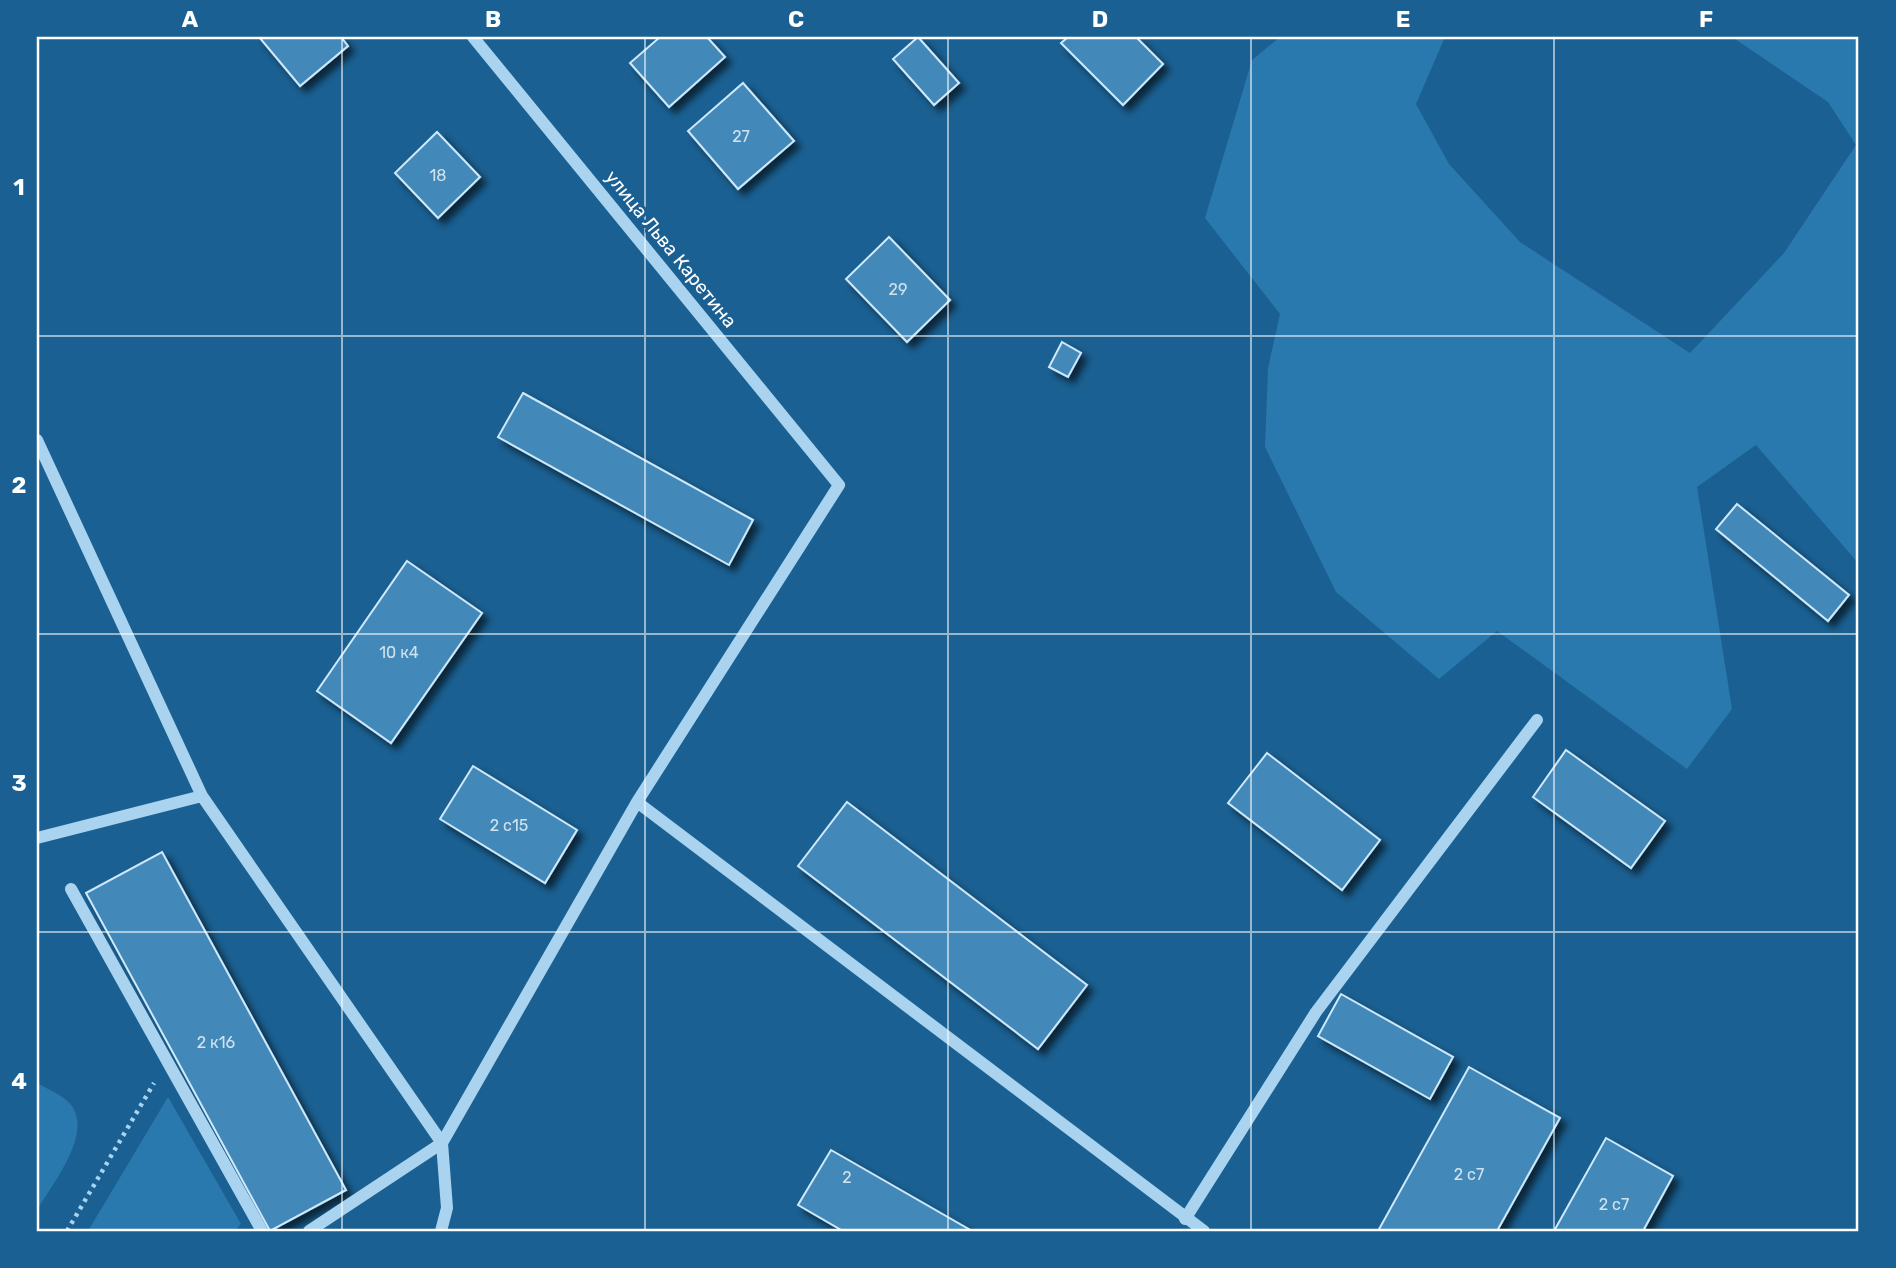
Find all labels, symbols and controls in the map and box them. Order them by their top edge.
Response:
text: A [182,5,199,33]
text: B [485,5,501,33]
text: C [788,5,804,33]
text: D [1092,5,1108,33]
text: E [1396,5,1410,33]
text: F [1699,5,1713,33]
house number: 27 [732,127,750,146]
house number: 18 [429,166,447,185]
street label: улица Льва Каретина [600,166,742,332]
text: 1 [13,173,25,201]
house number: 29 [889,280,907,299]
text: 2 [12,471,26,499]
house number: 10 к4 [379,643,419,662]
text: 3 [11,769,27,797]
house number: 2 с15 [490,816,528,835]
house number: 2 к16 [197,1033,236,1052]
text: 4 [11,1067,27,1095]
house number: 2 с7 [1454,1165,1484,1184]
house number: 2 [842,1168,852,1187]
house number: 2 с7 [1599,1195,1629,1214]

